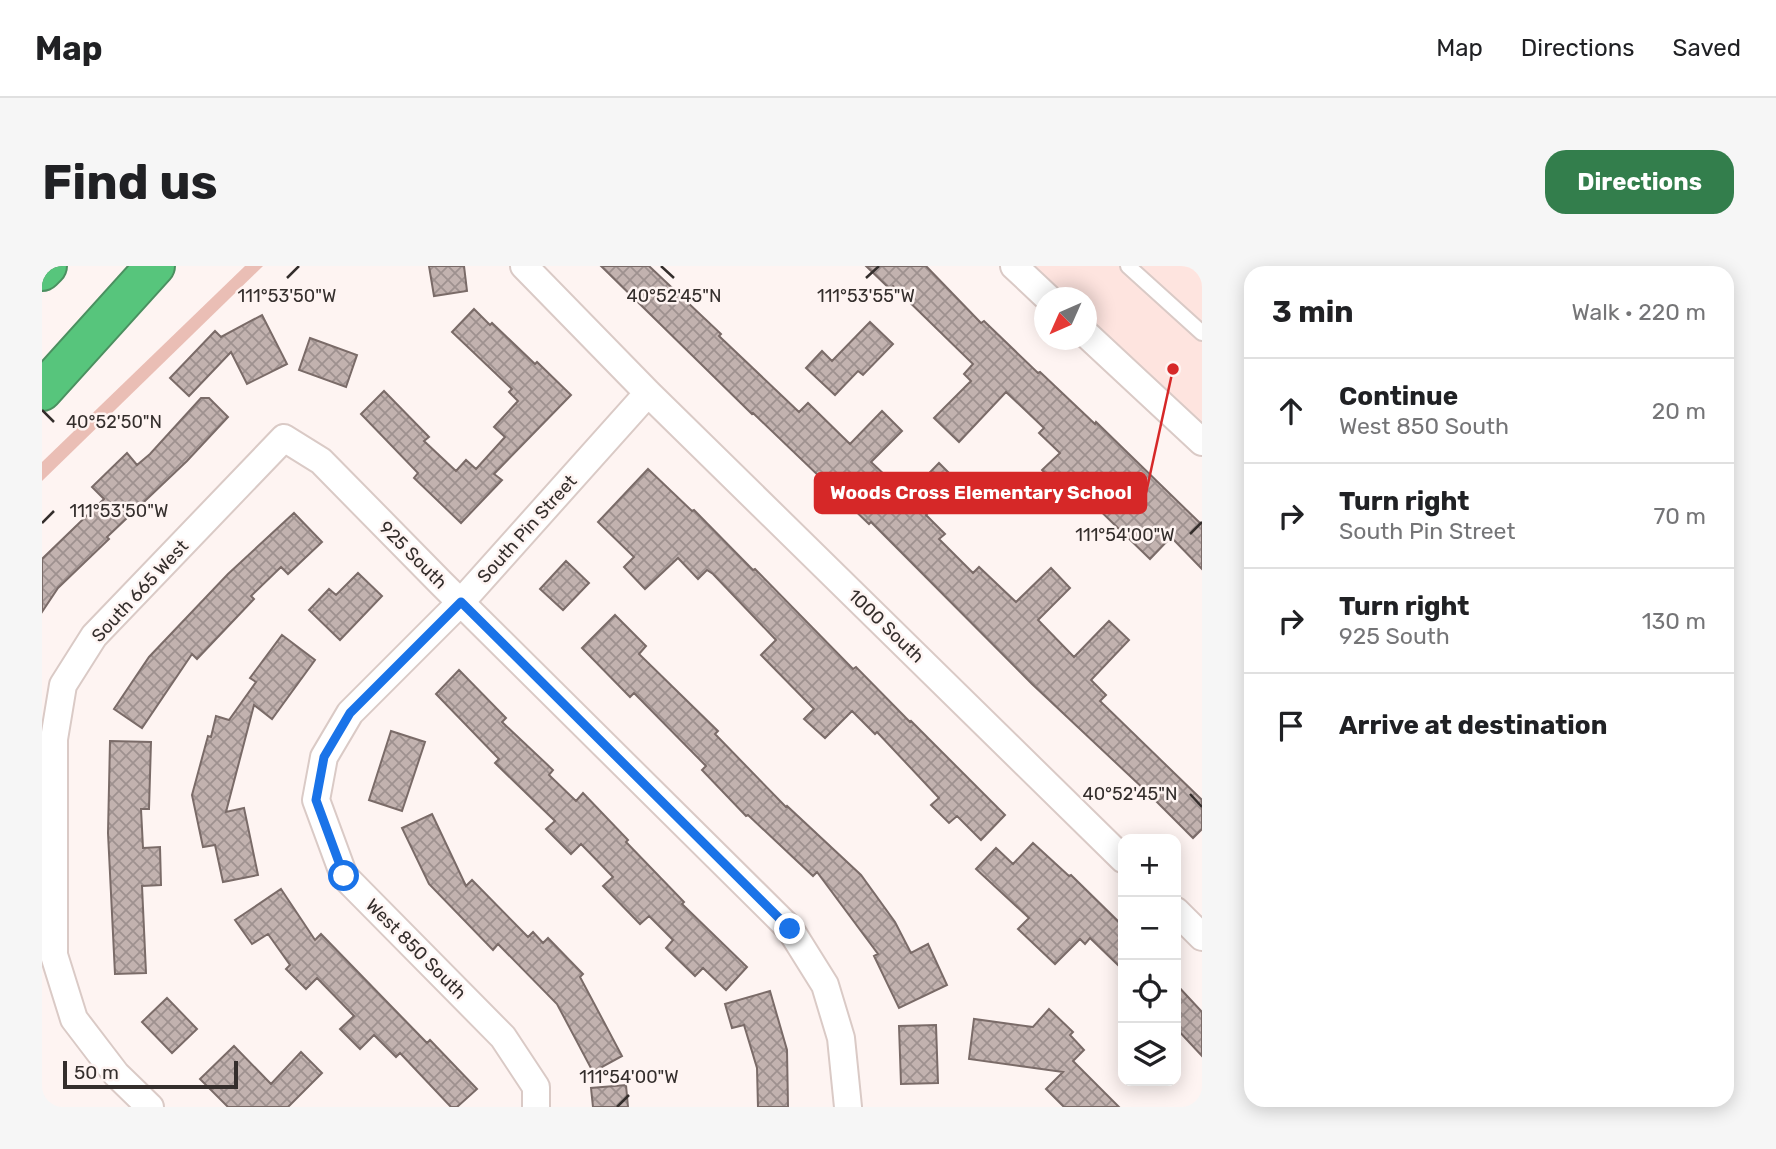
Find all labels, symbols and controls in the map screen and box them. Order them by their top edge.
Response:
text: Map [35,29,103,68]
text: Map [1436,34,1483,62]
text: Directions [1521,34,1634,62]
text: Saved [1672,34,1741,62]
button: Directions [1545,150,1734,214]
text: Find us [42,153,218,211]
text: 111°53'50"W [238,285,336,307]
text: 40°52'45"N [627,285,721,307]
text: 111°53'55"W [817,285,915,307]
north arrow [1034,287,1097,350]
text: 3 min [1272,294,1354,330]
text: Walk · 220 m [1572,298,1706,326]
text: Continue [1339,381,1458,412]
icon: ahead [1272,392,1310,430]
text: 20 m [1652,397,1706,425]
text: 40°52'50"N [66,411,162,433]
text: West 850 South [1339,412,1509,440]
street label: South Pin Street [473,470,581,588]
callout: Woods Cross Elementary School [815,473,1146,513]
text: Woods Cross Elementary School [830,481,1132,504]
text: Turn right [1339,486,1469,517]
icon: right [1272,497,1310,535]
text: 111°53'50"W [70,500,168,522]
text: 70 m [1654,502,1706,530]
street label: 925 South [375,517,451,593]
text: South Pin Street [1339,517,1515,545]
text: 111°54'00"W [1075,524,1175,546]
street label: South 665 West [87,535,193,647]
street label: 1000 South [844,584,928,668]
text: Turn right [1339,591,1469,622]
icon: right [1272,602,1310,640]
text: 130 m [1642,607,1706,635]
text: 925 South [1339,622,1450,650]
icon: arrive [1272,707,1310,745]
text: Arrive at destination [1339,710,1607,741]
text: 40°52'45"N [1083,783,1177,805]
map controls [1118,834,1181,1086]
button: + [1118,834,1181,897]
route start [328,860,359,891]
street label: West 850 South [361,894,471,1004]
button: − [1118,897,1181,960]
route end [774,913,805,944]
button: locate [1118,960,1181,1023]
button: layers [1118,1023,1181,1086]
scale bar [63,1058,238,1090]
text: 50 m [74,1061,119,1084]
text: 111°54'00"W [579,1066,679,1088]

